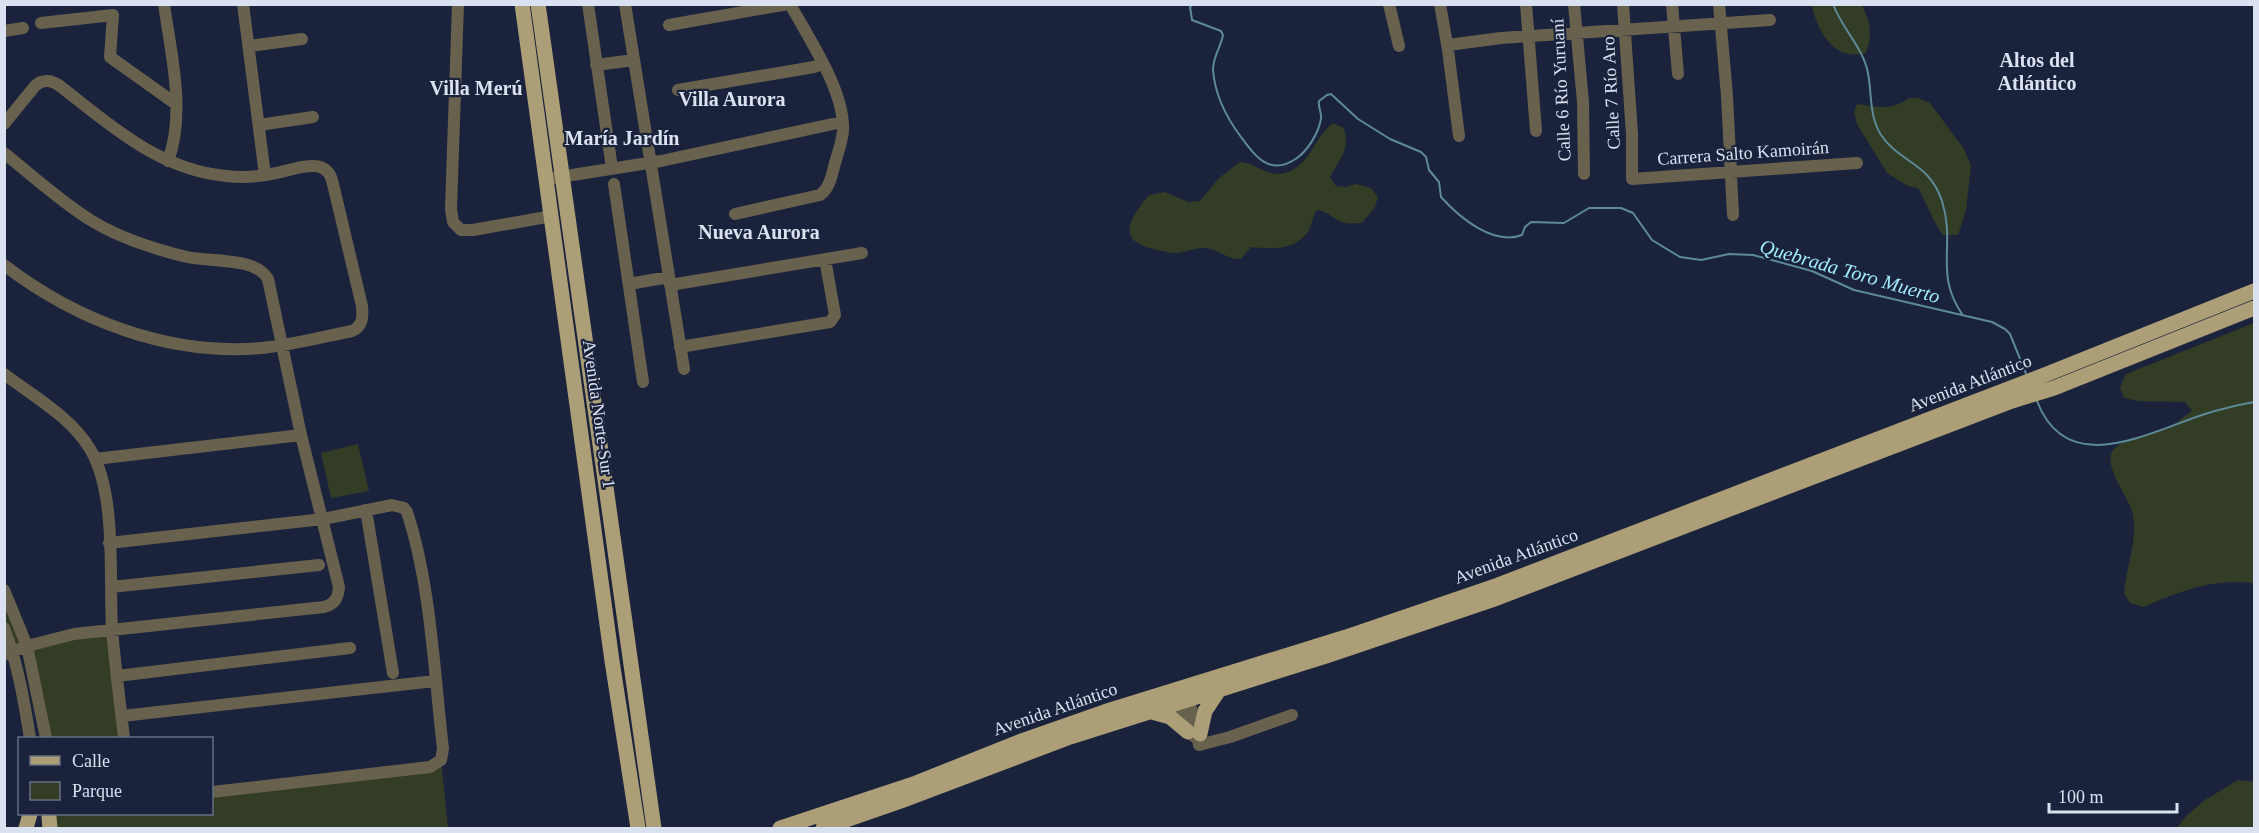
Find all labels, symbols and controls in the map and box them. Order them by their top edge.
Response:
street label: Calle 6 Río Yuruaní [1547,18,1575,162]
street label: Calle 7 Río Aro [1598,36,1624,150]
district label: Altos del Atlántico [1998,49,2076,94]
district label: Villa Merú [429,77,523,99]
district label: Villa Aurora [678,88,786,110]
district label: María Jardín [565,127,680,149]
street label: Carrera Salto Kamoirán [1657,137,1829,169]
district label: Nueva Aurora [698,221,820,243]
water label: Quebrada Toro Muerto [1757,235,1943,307]
street label: Avenida Norte-Sur 1 [579,339,619,489]
street label: Avenida Atlántico [1906,350,2034,416]
street label: Avenida Atlántico [1451,524,1581,588]
street label: Avenida Atlántico [990,678,1120,740]
legend [18,737,213,815]
text: Calle [72,751,110,771]
scale bar [2049,776,2176,814]
text: Parque [72,781,122,801]
text: 100 m [2058,787,2104,807]

